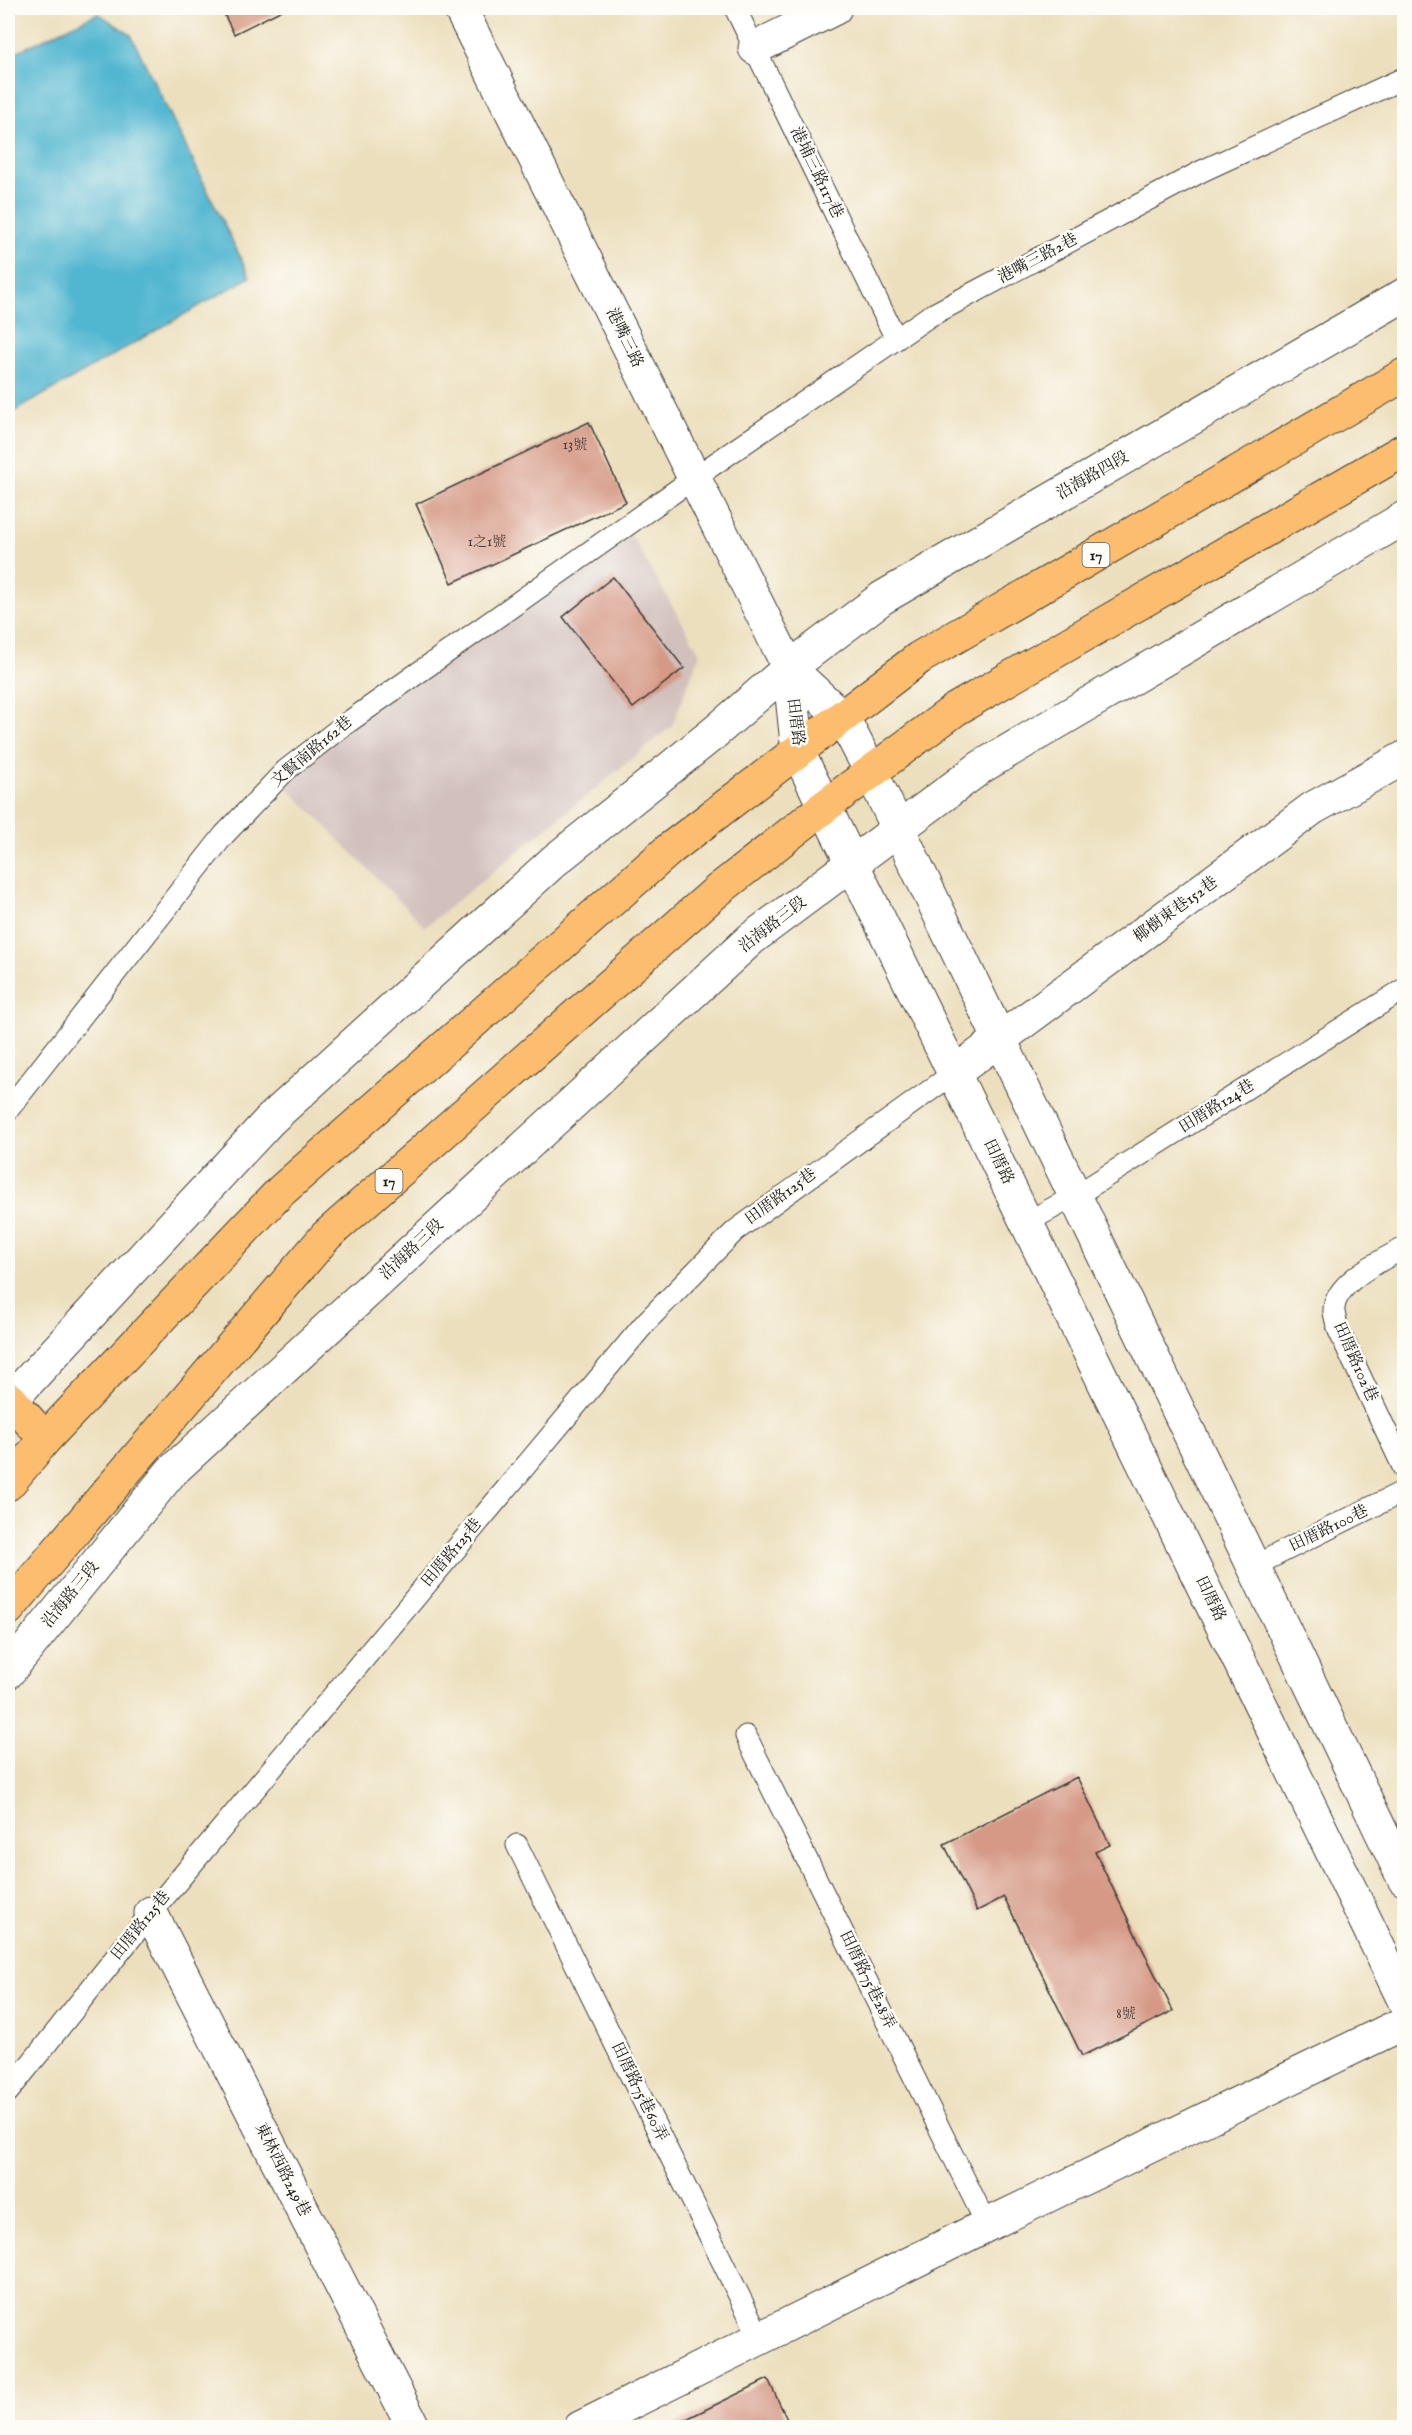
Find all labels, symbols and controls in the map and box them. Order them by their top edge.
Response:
street label: 港埔三路117巷 [785,124,847,222]
street label: 港嘴三路2巷 [995,230,1081,288]
street label: 港嘴三路 [601,305,647,371]
house number: 13號 [563,436,587,454]
street label: 沿海路四段 [1053,447,1133,505]
house number: 1之1號 [468,533,506,551]
road number: 17 [1082,543,1110,567]
street label: 田厝路 [782,697,808,747]
street label: 文賢南路162巷 [267,712,357,792]
street label: 椰樹東巷152巷 [1130,873,1222,947]
street label: 沿海路三段 [735,892,811,958]
street label: 田厝路124巷 [1176,1076,1258,1138]
street label: 田厝路 [978,1136,1018,1188]
street label: 田厝路125巷 [741,1164,821,1230]
road number: 17 [376,1169,402,1193]
street label: 沿海路三段 [376,1215,448,1285]
street label: 田厝路102巷 [1329,1319,1381,1405]
street label: 田厝路100巷 [1286,1501,1372,1557]
street label: 田厝路125巷 [418,1515,486,1591]
street label: 沿海路三段 [38,1558,104,1632]
street label: 田厝路 [1190,1573,1230,1625]
street label: 田厝路125巷 [107,1887,175,1965]
street label: 田厝路75巷28弄 [835,1927,899,2033]
house number: 8號 [1116,2005,1136,2023]
street label: 田厝路75巷60弄 [606,2039,672,2145]
street label: 東林西路249巷 [250,2120,314,2220]

